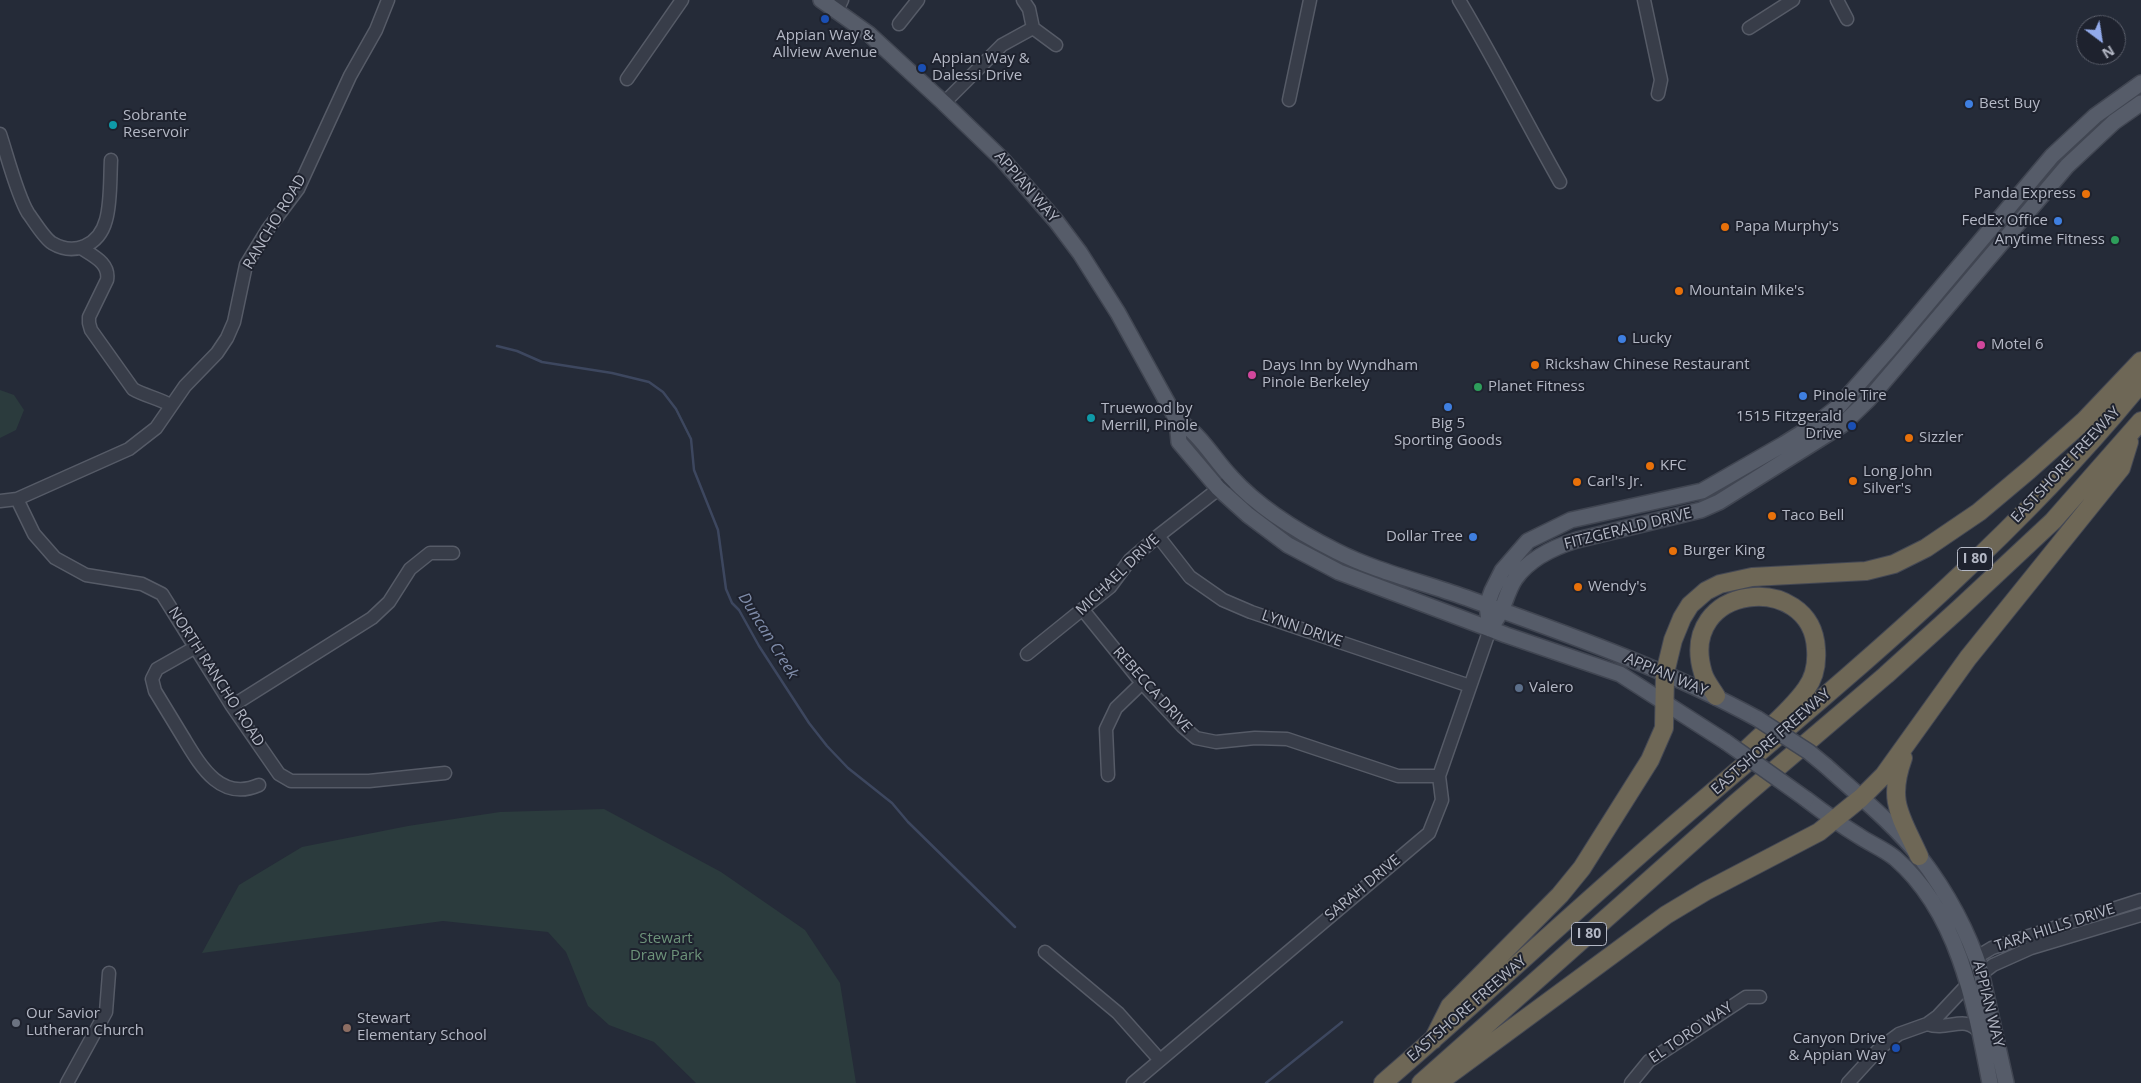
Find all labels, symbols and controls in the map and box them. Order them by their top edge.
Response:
marker: Appian Way & Allview Avenue [819,13,831,25]
north arrow [2076,15,2126,65]
place label: Appian Way & Allview Avenue [773,27,877,62]
text: N [2099,41,2118,64]
place label: Appian Way & Dalessi Drive [932,50,1030,85]
marker: Appian Way & Dalessi Drive [916,62,928,74]
place label: Best Buy [1979,95,2040,113]
marker: Best Buy [1963,98,1975,110]
place label: Sobrante Reservoir [123,107,189,142]
marker: Sobrante Reservoir [107,119,119,131]
street label: APPIAN WAY [990,148,1062,226]
street label: RANCHO ROAD [240,171,310,273]
place label: Panda Express [1974,185,2076,203]
marker: Panda Express [2080,188,2092,200]
place label: FedEx Office [1961,212,2048,230]
marker: FedEx Office [2052,215,2064,227]
place label: Papa Murphy's [1735,218,1839,236]
marker: Papa Murphy's [1719,221,1731,233]
place label: Anytime Fitness [1995,231,2105,249]
marker: Anytime Fitness [2109,234,2121,246]
place label: Mountain Mike's [1689,282,1804,300]
marker: Mountain Mike's [1673,285,1685,297]
place label: Lucky [1632,330,1672,348]
marker: Lucky [1616,333,1628,345]
place label: Motel 6 [1991,336,2044,354]
marker: Motel 6 [1975,339,1987,351]
place label: Rickshaw Chinese Restaurant [1545,356,1750,374]
place label: Days Inn by Wyndham Pinole Berkeley [1262,357,1418,392]
marker: Rickshaw Chinese Restaurant [1529,359,1541,371]
marker: Days Inn by Wyndham Pinole Berkeley [1246,369,1258,381]
place label: Planet Fitness [1488,378,1585,396]
marker: Planet Fitness [1472,381,1484,393]
place label: Pinole Tire [1813,387,1887,405]
marker: Pinole Tire [1797,390,1809,402]
place label: Truewood by Merrill, Pinole [1101,400,1198,435]
marker: Big 5 Sporting Goods [1442,401,1454,413]
street label: EASTSHORE FREEWAY [2008,403,2124,527]
place label: 1515 Fitzgerald Drive [1736,408,1842,443]
marker: Truewood by Merrill, Pinole [1085,412,1097,424]
place label: Big 5 Sporting Goods [1394,415,1502,450]
marker: 1515 Fitzgerald Drive [1846,420,1858,432]
place label: Sizzler [1919,429,1963,447]
marker: Sizzler [1903,432,1915,444]
place label: KFC [1660,457,1686,475]
marker: KFC [1644,460,1656,472]
place label: Long John Silver's [1863,463,1933,498]
place label: Carl's Jr. [1587,473,1643,491]
marker: Long John Silver's [1847,475,1859,487]
marker: Carl's Jr. [1571,476,1583,488]
street label: FITZGERALD DRIVE [1562,504,1694,554]
place label: Taco Bell [1782,507,1844,525]
marker: Taco Bell [1766,510,1778,522]
place label: Dollar Tree [1386,528,1463,546]
street label: MICHAEL DRIVE [1072,531,1164,619]
marker: Dollar Tree [1467,531,1479,543]
place label: Burger King [1683,542,1765,560]
marker: Burger King [1667,545,1679,557]
road number: I 80 [1958,548,1992,570]
place label: Wendy's [1588,578,1647,596]
marker: Wendy's [1572,581,1584,593]
water label: Duncan Creek [734,589,802,683]
street label: NORTH RANCHO ROAD [164,604,268,750]
street label: LYNN DRIVE [1259,607,1345,651]
street label: REBECCA DRIVE [1109,643,1195,737]
street label: APPIAN WAY [1622,650,1710,700]
place label: Valero [1529,679,1574,697]
marker: Valero [1513,682,1525,694]
street label: EASTSHORE FREEWAY [1708,685,1834,799]
street label: SARAH DRIVE [1322,851,1404,925]
street label: TARA HILLS DRIVE [1993,900,2117,956]
road number: I 80 [1572,922,1606,946]
park label: Stewart Draw Park [630,930,702,965]
street label: EASTSHORE FREEWAY [1404,952,1530,1066]
street label: APPIAN WAY [1969,959,2007,1049]
street label: EL TORO WAY [1646,999,1736,1067]
place label: Our Savior Lutheran Church [26,1005,144,1040]
place label: Stewart Elementary School [357,1010,487,1045]
marker: Our Savior Lutheran Church [10,1017,22,1029]
marker: Stewart Elementary School [341,1022,353,1034]
place label: Canyon Drive & Appian Way [1788,1030,1886,1065]
marker: Canyon Drive & Appian Way [1890,1042,1902,1054]

